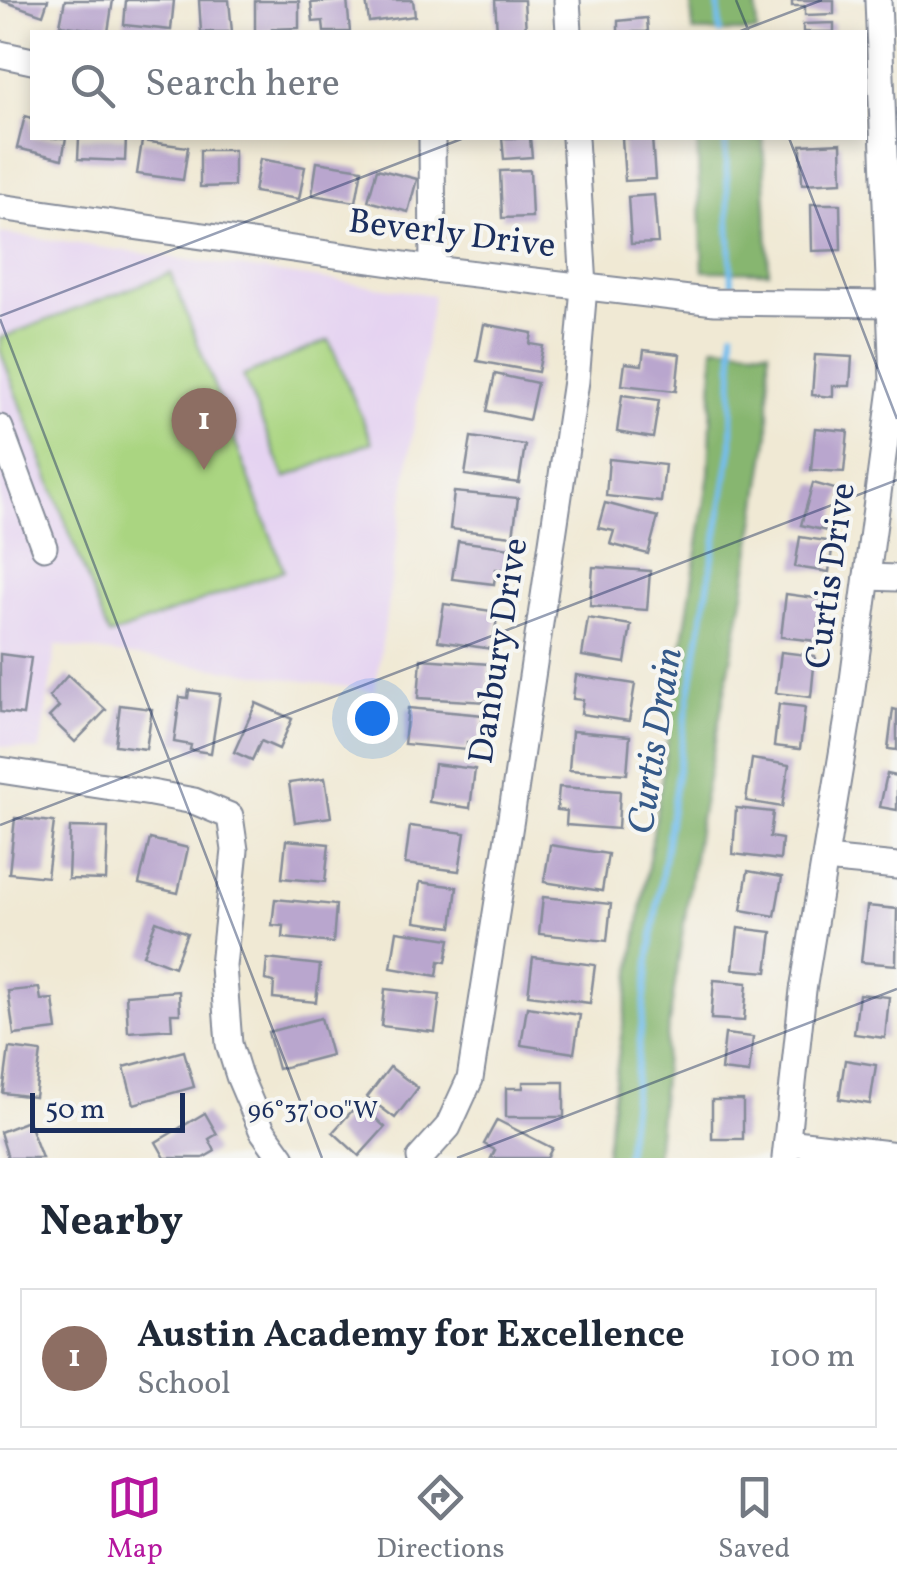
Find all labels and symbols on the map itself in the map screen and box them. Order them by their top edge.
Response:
street label: Beverly Drive [346,198,558,272]
pin: 1 [172,388,236,470]
street label: Curtis Drive [795,480,869,672]
street label: Danbury Drive [458,535,542,767]
water label: Curtis Drain [616,644,698,838]
your location [347,693,398,744]
scale bar [30,1088,185,1132]
text: 96°37'00"W [248,1094,378,1129]

